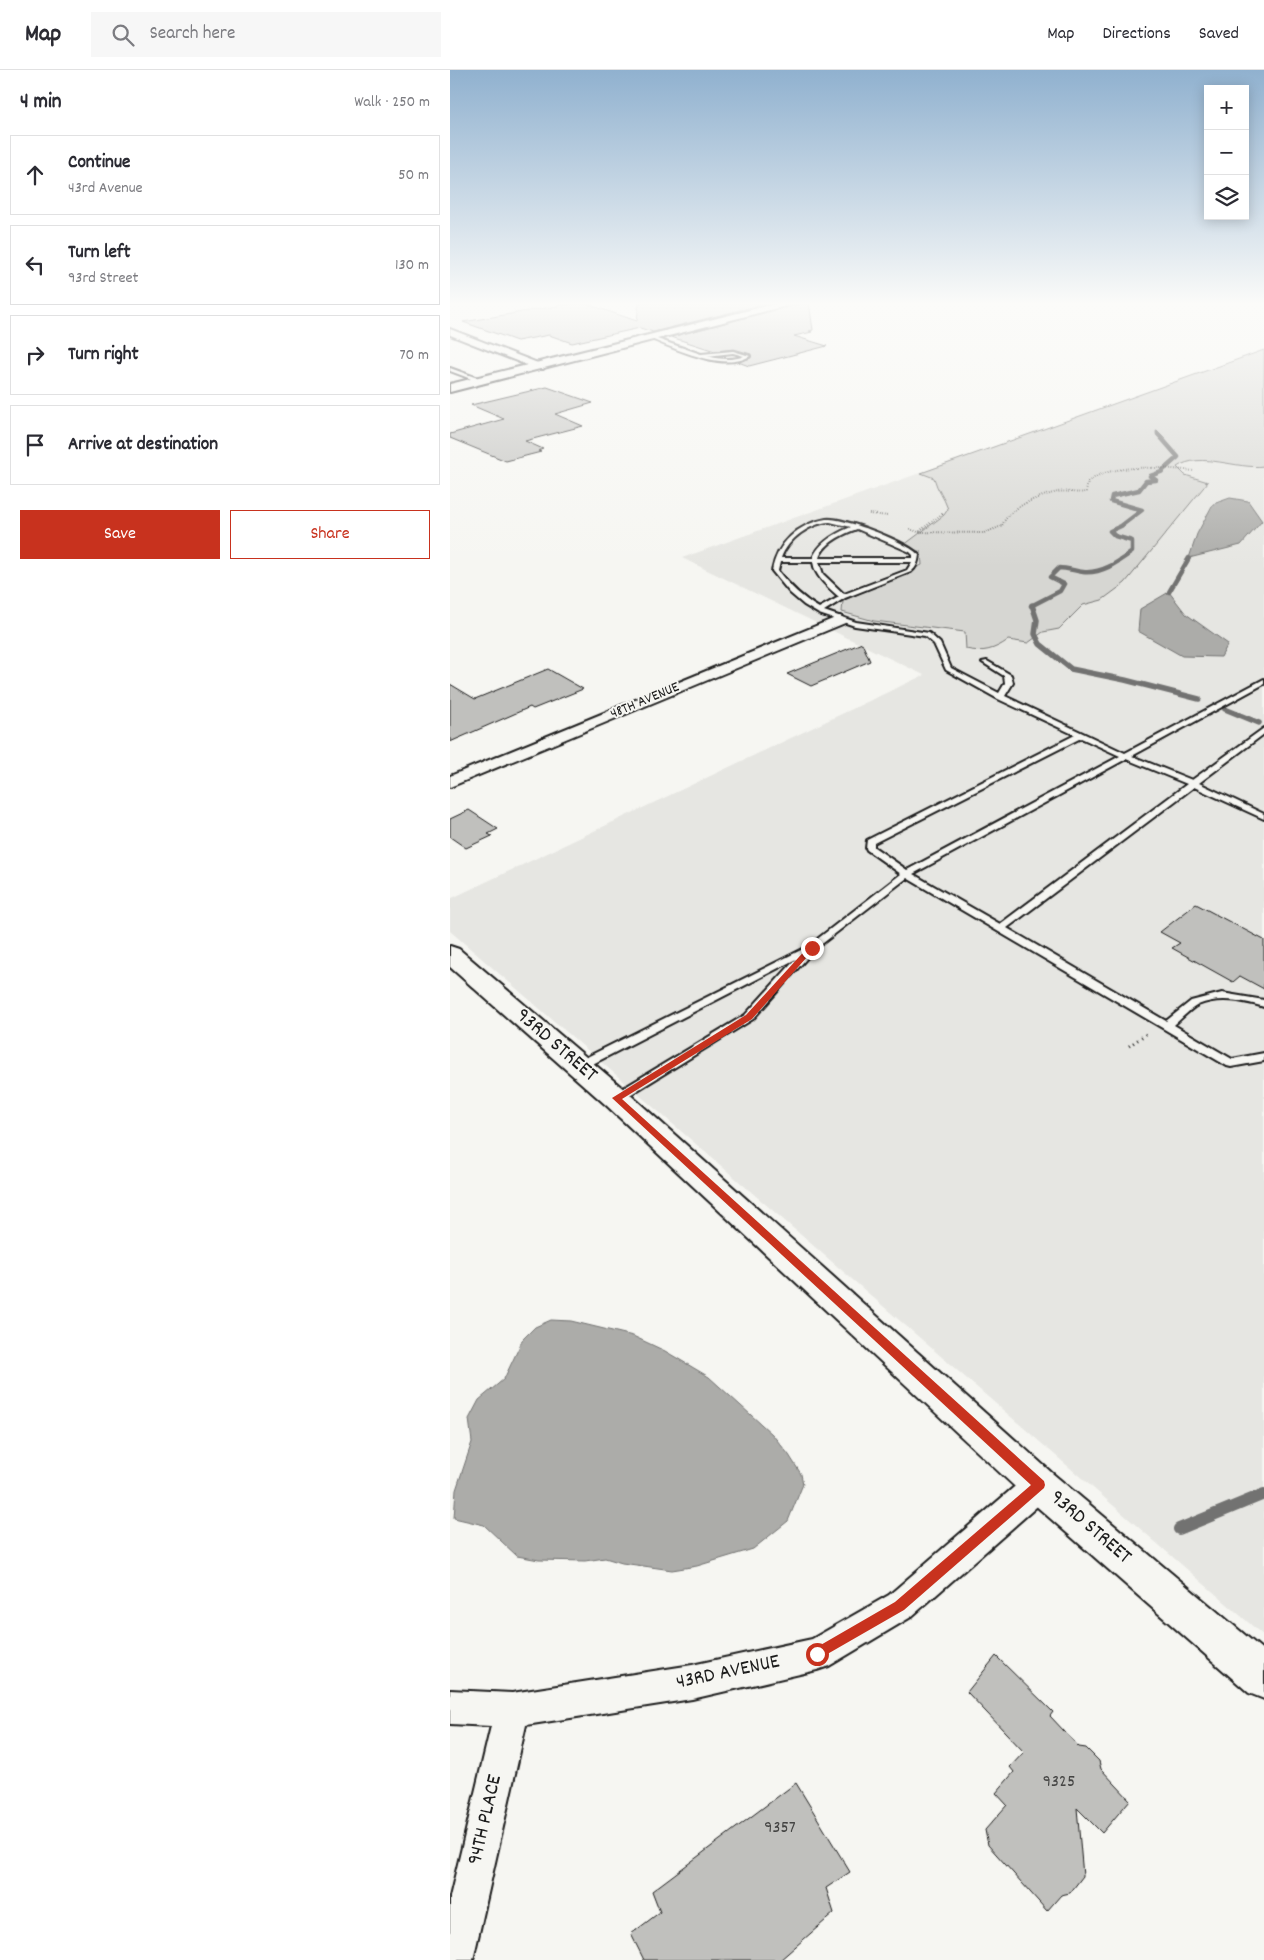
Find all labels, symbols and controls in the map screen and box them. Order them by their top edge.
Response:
search box [91,12,441,57]
text: Map [25,18,61,52]
icon: search [109,21,137,49]
text: Search here [149,21,235,48]
text: Map [1047,22,1074,47]
text: Directions [1102,22,1171,47]
text: Saved [1199,22,1239,47]
map controls [1204,85,1249,220]
button: + [1204,85,1249,130]
text: 4 min [20,88,62,118]
text: Walk · 250 m [354,91,430,114]
button: − [1204,130,1249,175]
text: Continue [68,150,130,177]
icon: ahead [21,161,49,189]
text: 50 m [398,164,429,187]
button: layers [1204,175,1249,220]
text: 43rd Avenue [68,177,143,200]
text: Turn left [68,240,131,267]
icon: left [21,251,49,279]
text: 130 m [395,254,429,277]
text: 93rd Street [68,267,138,290]
icon: right [21,341,49,369]
text: Turn right [68,342,139,369]
text: 70 m [399,344,429,367]
icon: arrive [21,431,49,459]
text: Arrive at destination [68,432,218,459]
button: Save [20,510,220,559]
button: Share [230,510,430,559]
street label: 48TH AVENUE [607,677,683,725]
route end [801,937,824,960]
street label: 93RD STREET [508,1002,604,1091]
street label: 93RD STREET [1042,1484,1138,1573]
route start [806,1643,829,1666]
street label: 43RD AVENUE [674,1647,783,1699]
house number: 9325 [1043,1770,1075,1795]
street label: 94TH PLACE [461,1771,511,1868]
house number: 9357 [764,1816,796,1841]

